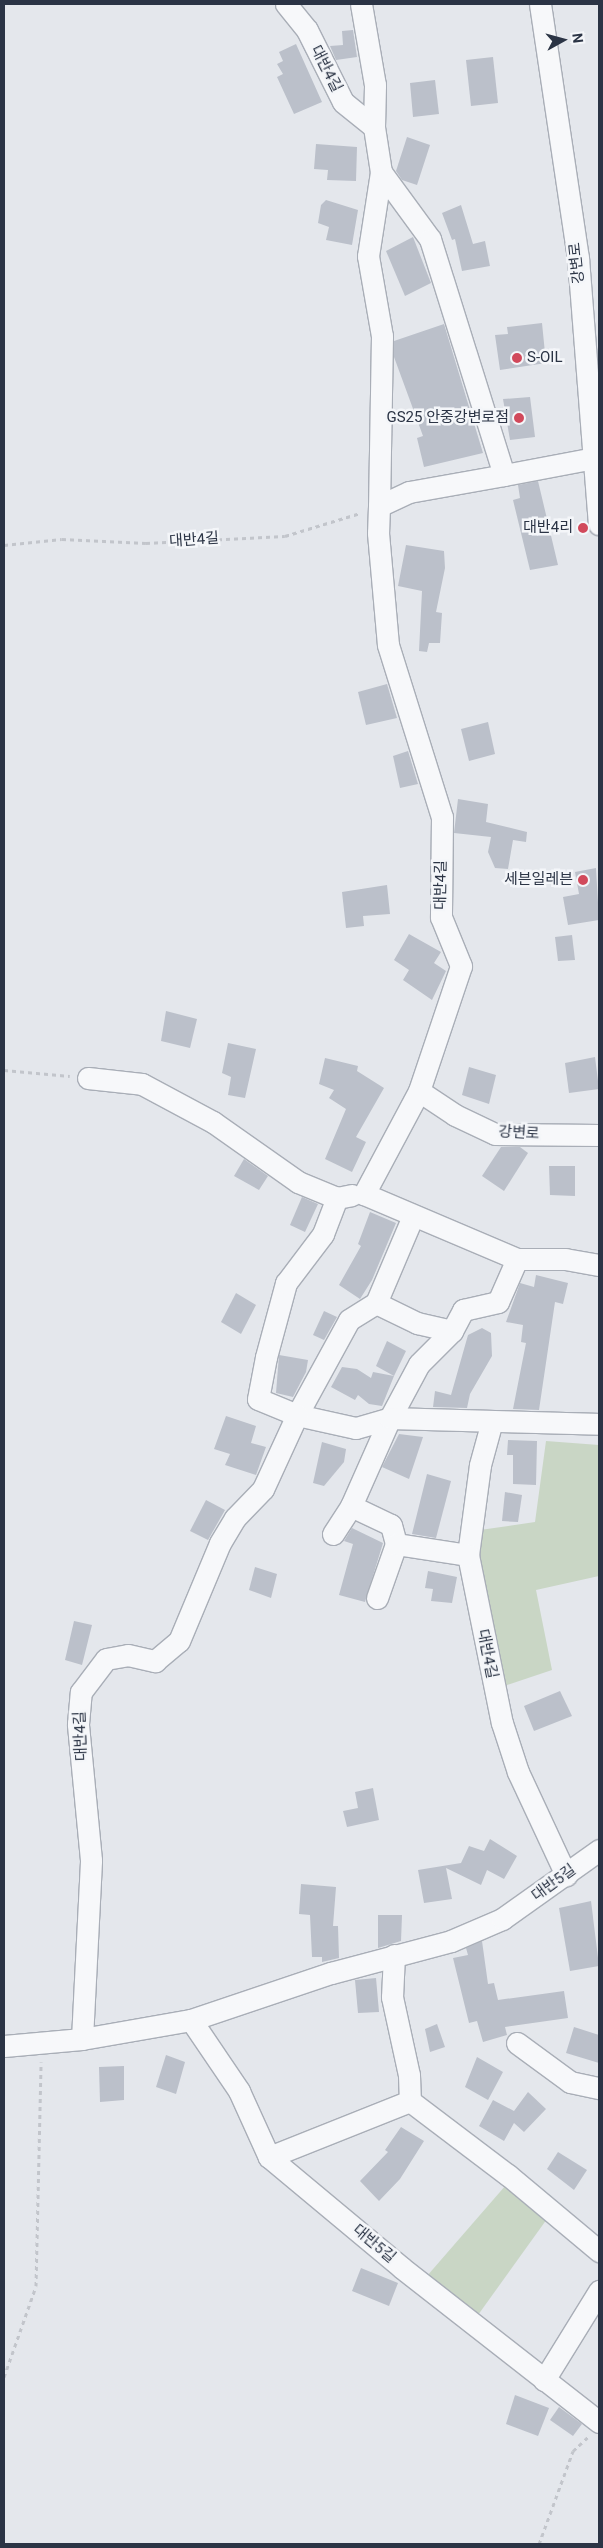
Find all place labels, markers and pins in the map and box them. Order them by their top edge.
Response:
place label: S-OIL [527,349,563,367]
marker: S-OIL [511,352,523,364]
place label: GS25 안중강변로점 [386,409,509,427]
marker: GS25 안중강변로점 [513,412,525,424]
place label: 대반4리 [523,519,573,537]
marker: 대반4리 [577,522,589,534]
place label: 세븐일레븐 [504,871,573,889]
marker: 세븐일레븐 [577,874,589,886]

